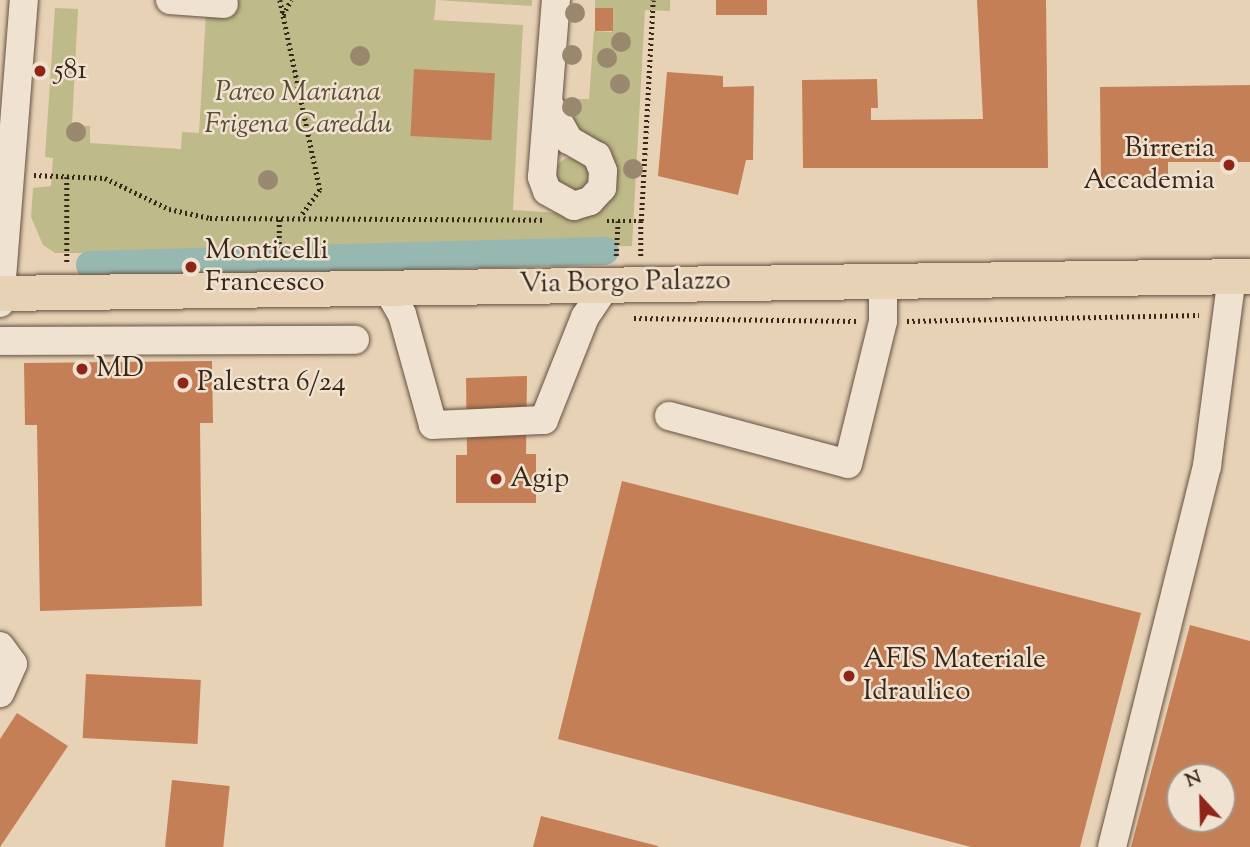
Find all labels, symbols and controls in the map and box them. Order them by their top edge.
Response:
place label: 581 [54,54,87,88]
marker: 581 [32,63,48,79]
park label: Parco Mariana Frigena Careddu [204,76,392,142]
place label: Birreria Accademia [1083,132,1215,198]
marker: Birreria Accademia [1221,157,1237,173]
place label: Monticelli Francesco [205,234,328,300]
marker: Monticelli Francesco [183,259,199,275]
street label: Via Borgo Palazzo [519,264,731,302]
place label: MD [96,352,144,386]
marker: MD [74,361,90,377]
place label: Palestra 6/24 [197,366,346,400]
marker: Palestra 6/24 [175,375,191,391]
place label: Agip [510,462,569,496]
marker: Agip [488,471,504,487]
place label: AFIS Materiale Idraulico [863,643,1046,709]
marker: AFIS Materiale Idraulico [841,668,857,684]
north arrow [1166,763,1236,833]
text: N [1182,765,1206,795]

